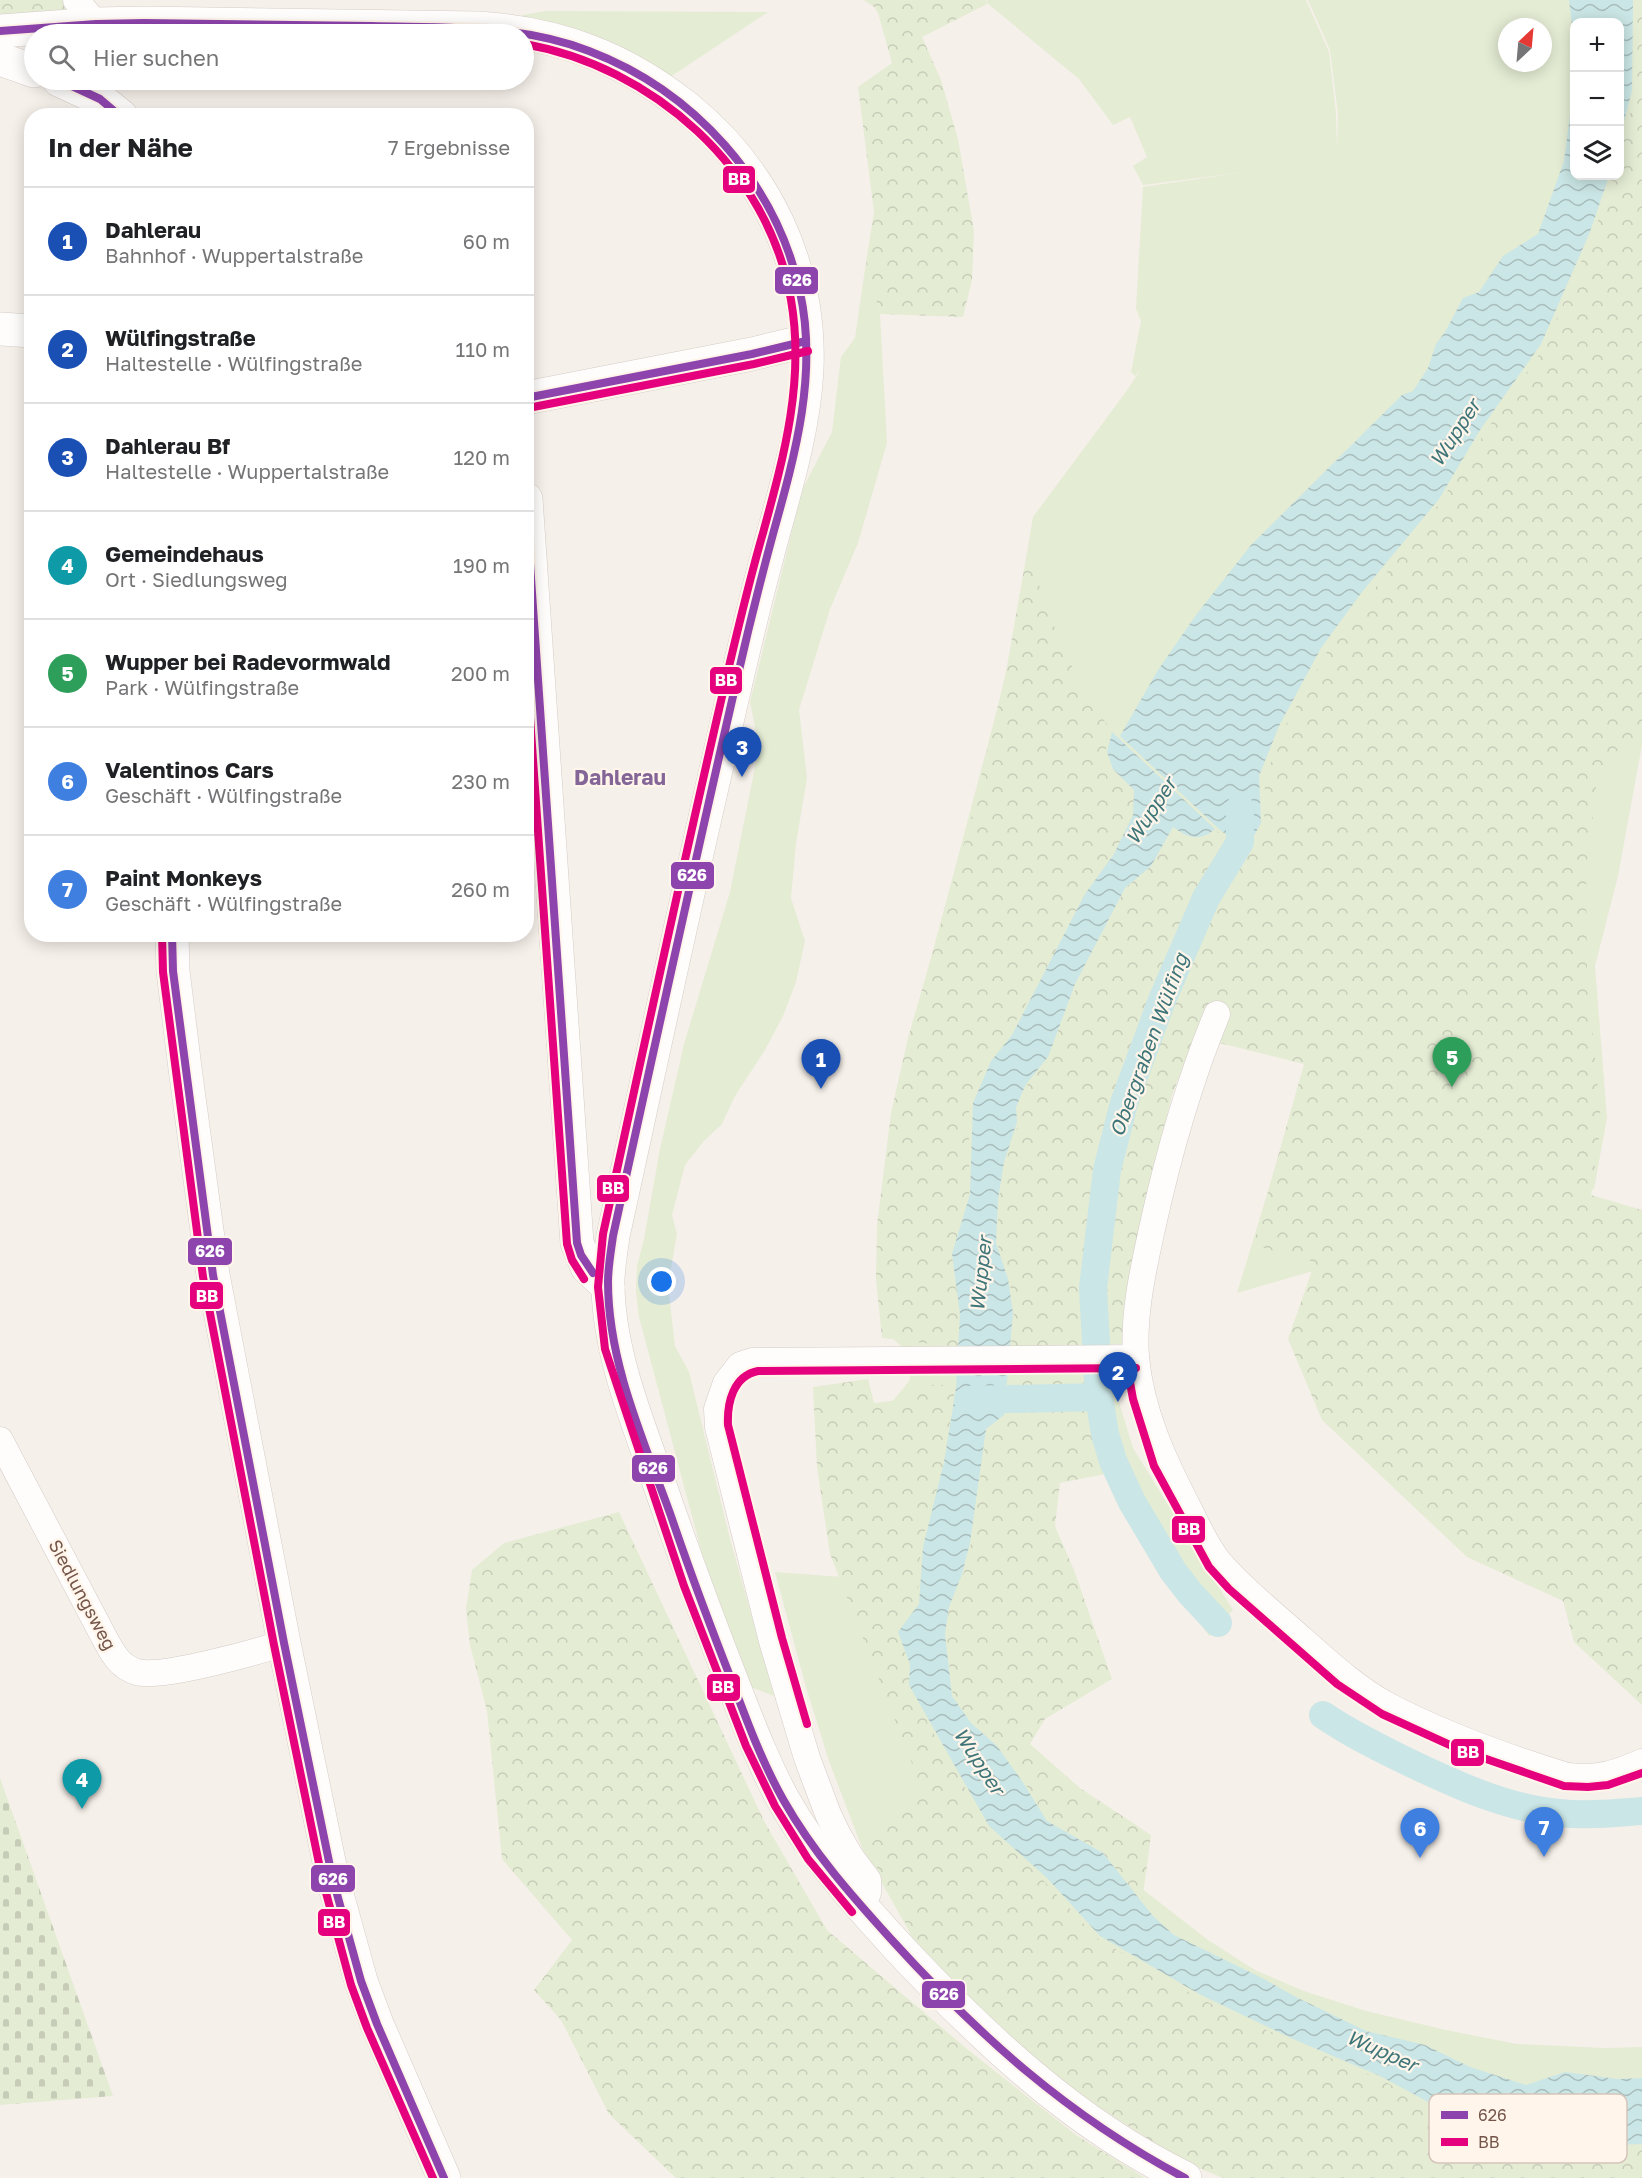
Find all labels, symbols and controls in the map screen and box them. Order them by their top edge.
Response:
north arrow [1498,18,1552,72]
map controls [1570,18,1624,180]
button: + [1570,18,1624,72]
search box [24,24,534,90]
icon: search [45,41,78,74]
text: Hier suchen [93,44,219,71]
button: − [1570,72,1624,126]
button: layers [1570,126,1624,180]
text: In der Nähe [48,132,193,163]
text: 7 Ergebnisse [388,135,510,159]
line badge: BB [722,165,756,194]
text: BB [728,169,750,189]
text: Dahlerau [105,216,201,243]
text: 1 [62,229,73,253]
text: 60 m [463,229,510,253]
text: Bahnhof · Wuppertalstraße [105,243,363,267]
line badge: 626 [774,266,819,295]
text: 626 [782,270,812,290]
text: Wülfingstraße [105,324,256,351]
text: 2 [61,337,74,361]
text: 110 m [456,337,510,361]
text: Haltestelle · Wülfingstraße [105,351,362,375]
water label: Wupper [1424,392,1486,470]
text: Dahlerau Bf [105,432,230,459]
text: 3 [61,445,74,469]
text: 120 m [454,445,510,469]
text: Haltestelle · Wuppertalstraße [105,459,389,483]
text: Gemeindehaus [105,540,264,567]
text: 4 [61,553,74,577]
text: 190 m [453,553,510,577]
text: Ort · Siedlungsweg [105,567,288,591]
text: Wupper bei Radevormwald [105,648,390,675]
text: 5 [61,661,74,685]
text: 200 m [451,661,510,685]
line badge: BB [709,666,743,695]
text: BB [715,670,737,690]
text: Park · Wülfingstraße [105,675,299,699]
pin: 3 [722,728,762,777]
text: Valentinos Cars [105,756,274,783]
district label: Dahlerau [574,764,666,790]
text: 6 [61,769,74,793]
text: 230 m [452,769,510,793]
water label: Wupper [1120,770,1182,848]
text: Geschäft · Wülfingstraße [105,783,342,807]
line badge: 626 [670,861,715,890]
text: Paint Monkeys [105,864,262,891]
text: 626 [677,865,707,885]
text: 7 [62,877,73,901]
text: 260 m [451,877,510,901]
text: Geschäft · Wülfingstraße [105,891,342,915]
water label: Obergraben Wülfing [1104,948,1194,1140]
pin: 5 [1432,1038,1472,1087]
pin: 1 [802,1040,840,1089]
line badge: BB [596,1174,630,1203]
text: BB [602,1178,624,1198]
water label: Wupper [964,1232,996,1312]
line badge: 626 [187,1237,233,1266]
text: 626 [195,1241,225,1261]
your location [647,1267,676,1296]
line badge: BB [189,1281,224,1310]
text: BB [196,1286,218,1306]
pin: 2 [1098,1352,1138,1402]
line badge: 626 [631,1454,676,1483]
text: 626 [638,1458,668,1478]
line badge: BB [1171,1515,1206,1544]
text: BB [1178,1519,1200,1539]
street label: Siedlungsweg [45,1535,121,1654]
line badge: BB [706,1673,741,1702]
text: BB [712,1677,734,1697]
water label: Wupper [949,1723,1012,1801]
line badge: BB [1450,1738,1485,1767]
text: BB [1457,1742,1479,1762]
pin: 4 [62,1760,101,1809]
pin: 6 [1400,1808,1440,1858]
pin: 7 [1524,1808,1564,1857]
line badge: 626 [310,1864,356,1893]
text: 626 [318,1869,348,1889]
line badge: BB [317,1908,351,1937]
text: BB [323,1912,345,1932]
line badge: 626 [921,1980,966,2009]
text: 626 [929,1984,959,2004]
water label: Wupper [1343,2024,1424,2078]
legend [1429,2094,1627,2163]
text: 626 [1478,2105,1507,2125]
text: BB [1478,2132,1499,2152]

